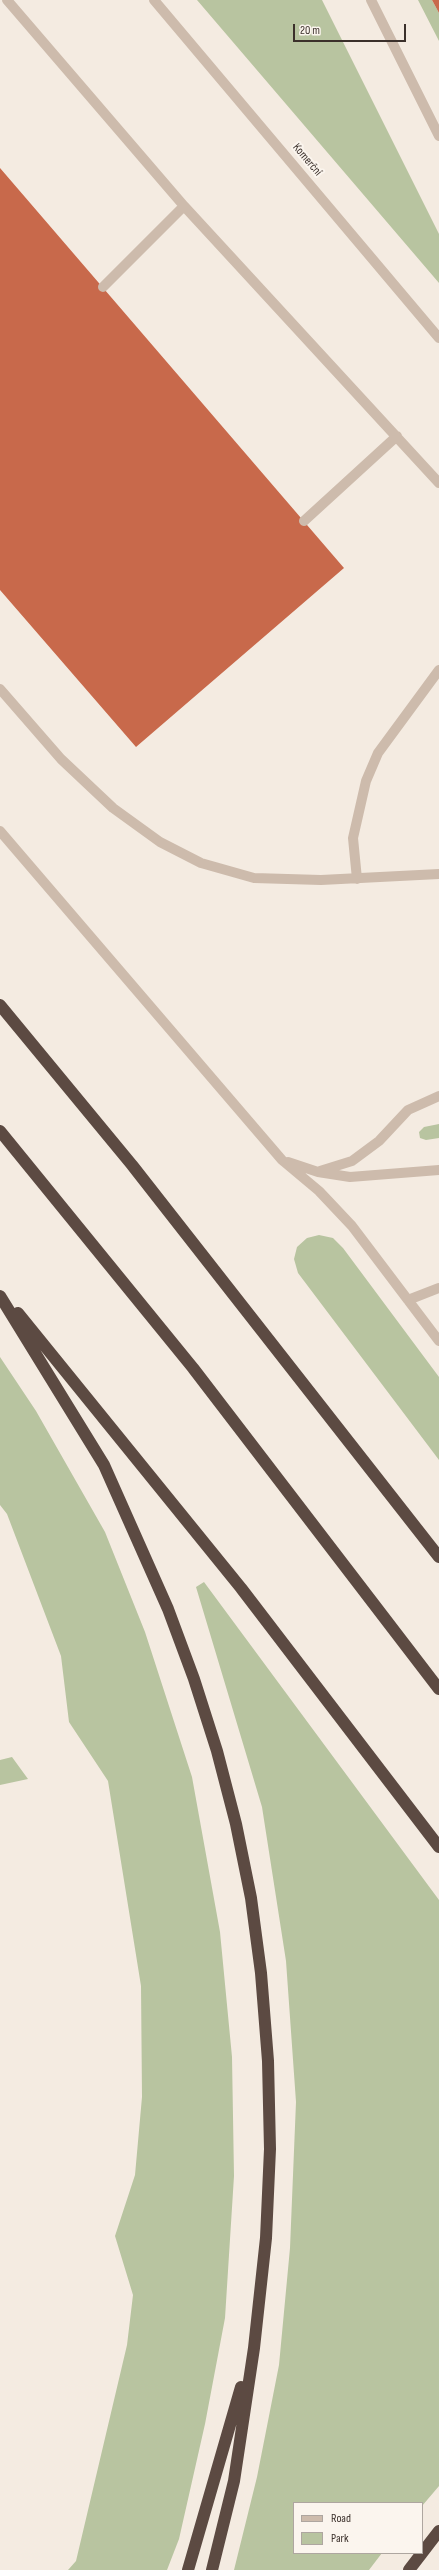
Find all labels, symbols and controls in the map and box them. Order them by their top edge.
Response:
scale bar [295,16,408,42]
text: 20 m [300,23,320,38]
street label: Komerční [289,141,325,179]
legend [293,2502,423,2554]
text: Road [331,2511,351,2526]
text: Park [331,2531,349,2546]

